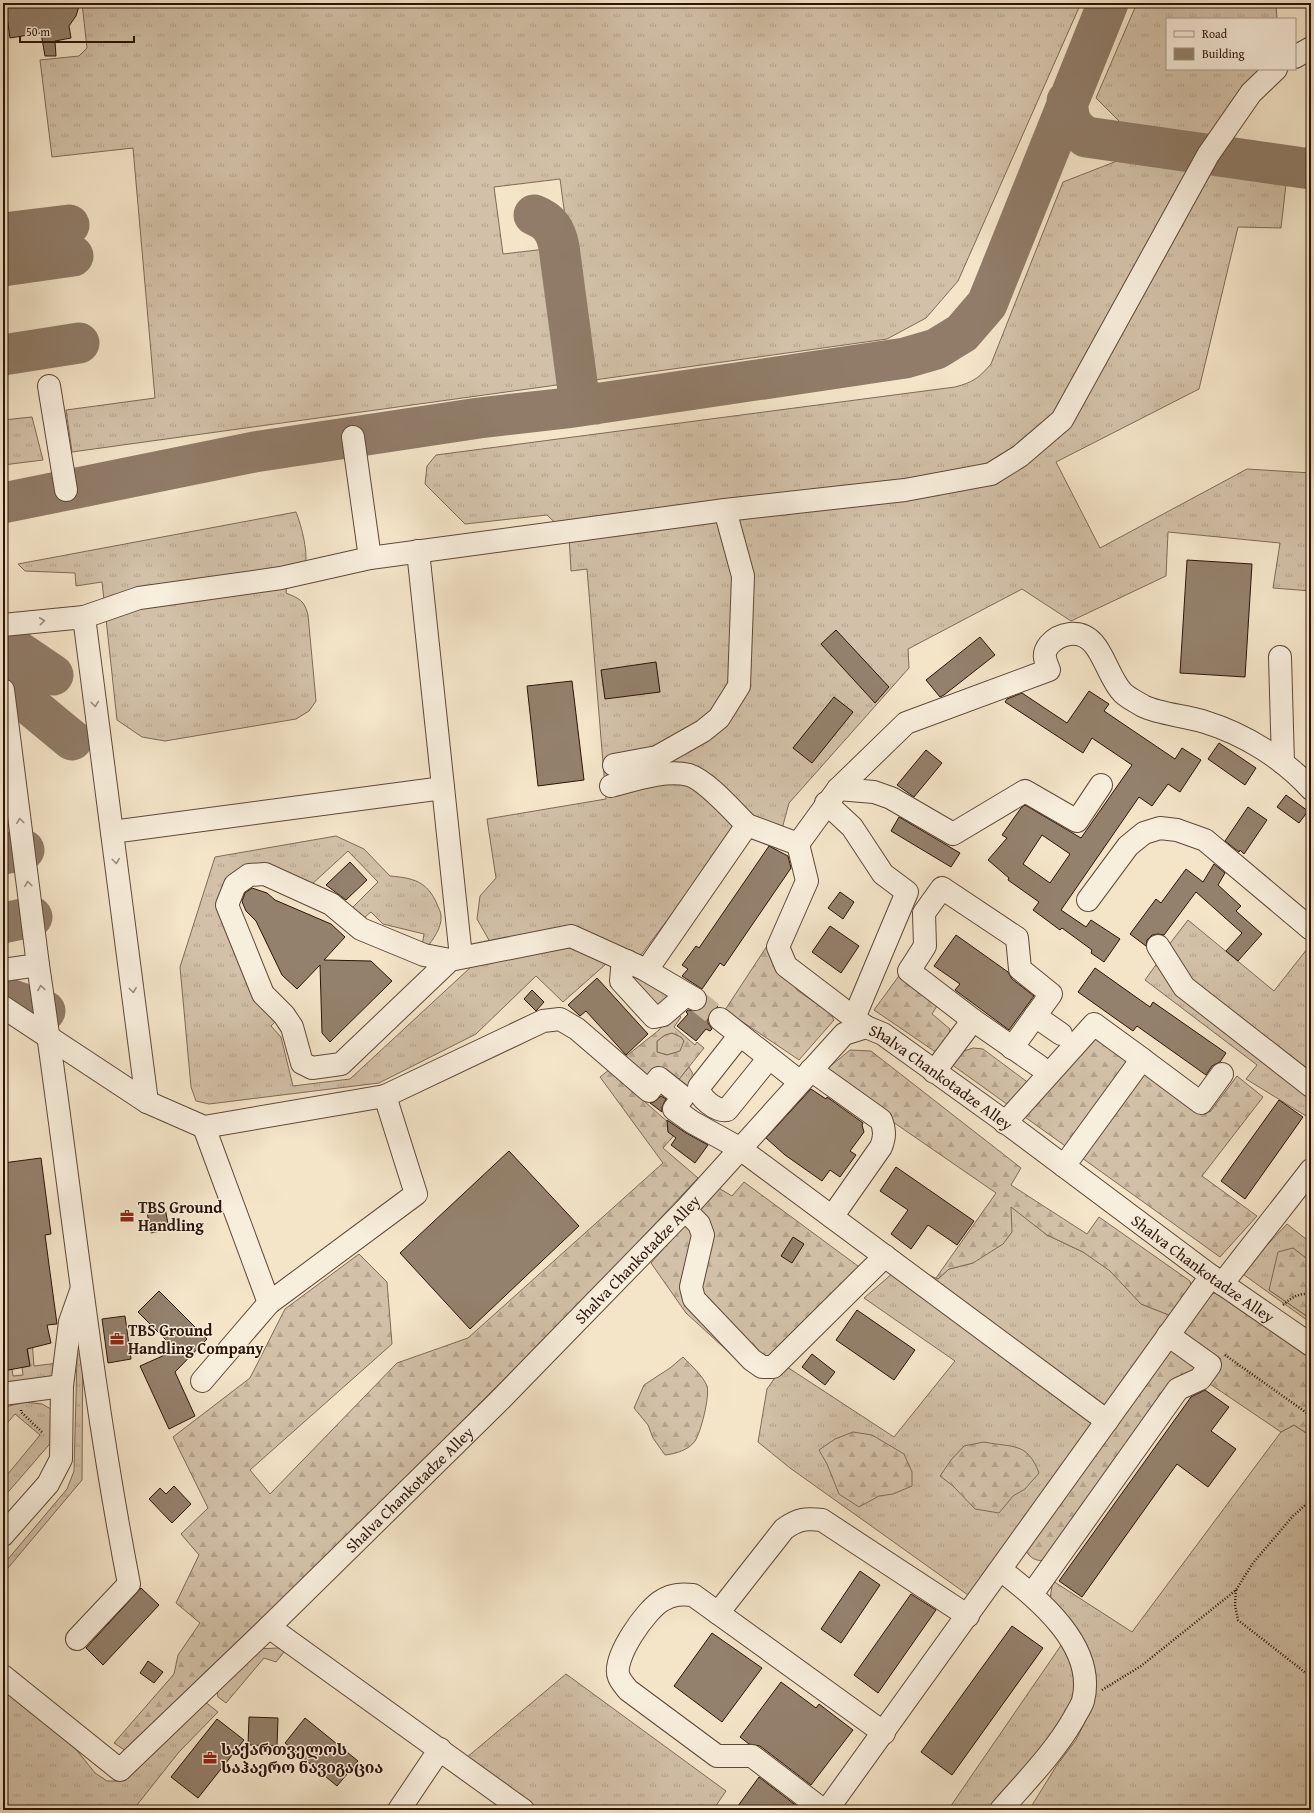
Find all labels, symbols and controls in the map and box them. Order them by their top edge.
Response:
scale bar [20,18,134,44]
legend [1166,18,1296,70]
text: 50 m [26,23,50,40]
text: Road [1202,25,1228,42]
text: Building [1202,45,1245,62]
one-way arrow [39,617,45,626]
one-way arrow [90,701,99,707]
one-way arrow [16,818,25,825]
one-way arrow [111,858,120,864]
one-way arrow [24,881,33,887]
one-way arrow [37,985,46,991]
one-way arrow [128,987,137,993]
street label: Shalva Chankotadze Alley [865,1018,1018,1136]
street label: Shalva Chankotadze Alley [569,1189,705,1329]
place label: TBS Ground Handling [138,1195,223,1237]
office icon: TBS Ground Handling [119,1208,135,1224]
street label: Shalva Chankotadze Alley [1126,1208,1280,1329]
place label: TBS Ground Handling Company [128,1318,264,1360]
office icon: TBS Ground Handling Company [109,1331,125,1347]
street label: Shalva Chankotadze Alley [339,1421,479,1558]
place label: საქართველოს საჰაერო ნავიგაცია [221,1737,383,1779]
office icon: საქართველოს საჰაერო ნავიგაცია [202,1750,218,1766]

